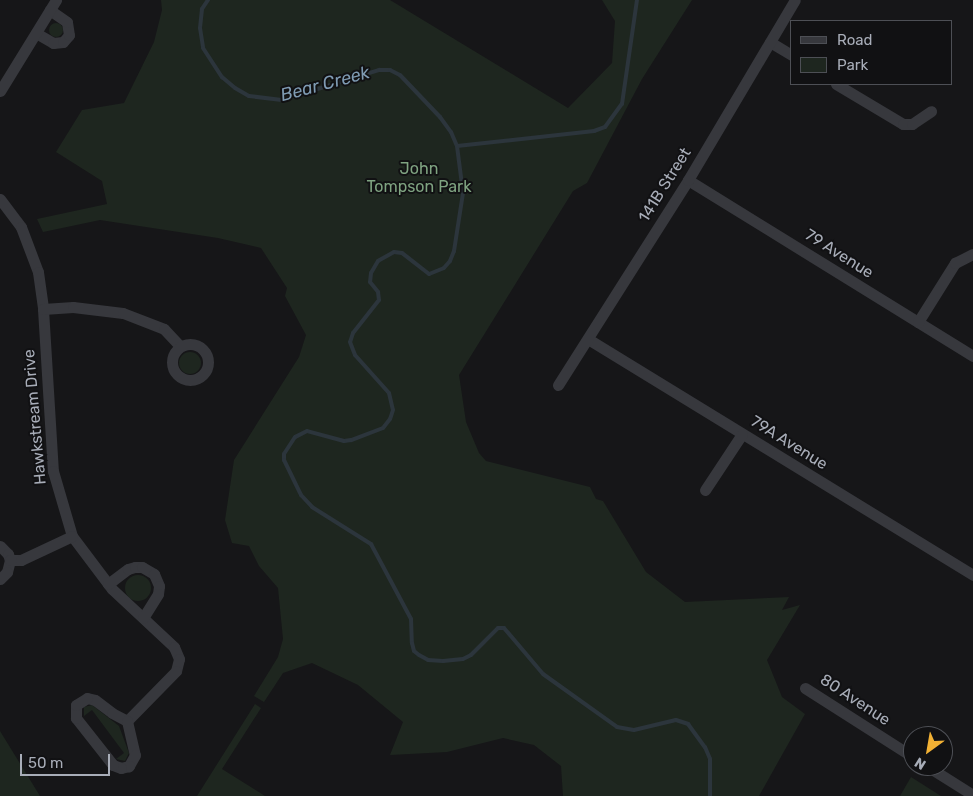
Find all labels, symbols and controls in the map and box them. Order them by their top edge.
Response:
legend [790,20,953,85]
text: Road [837,31,873,49]
text: Park [837,56,868,74]
water label: Bear Creek [278,62,372,106]
street label: 141B Street [635,144,695,226]
park label: John Tompson Park [367,159,471,197]
street label: 79 Avenue [801,225,877,283]
street label: Hawkstream Drive [20,348,50,486]
street label: 79A Avenue [747,412,831,474]
street label: 80 Avenue [816,670,894,730]
north arrow [903,726,953,776]
scale bar [22,744,112,776]
text: N [912,753,929,773]
text: 50 m [28,754,63,772]

